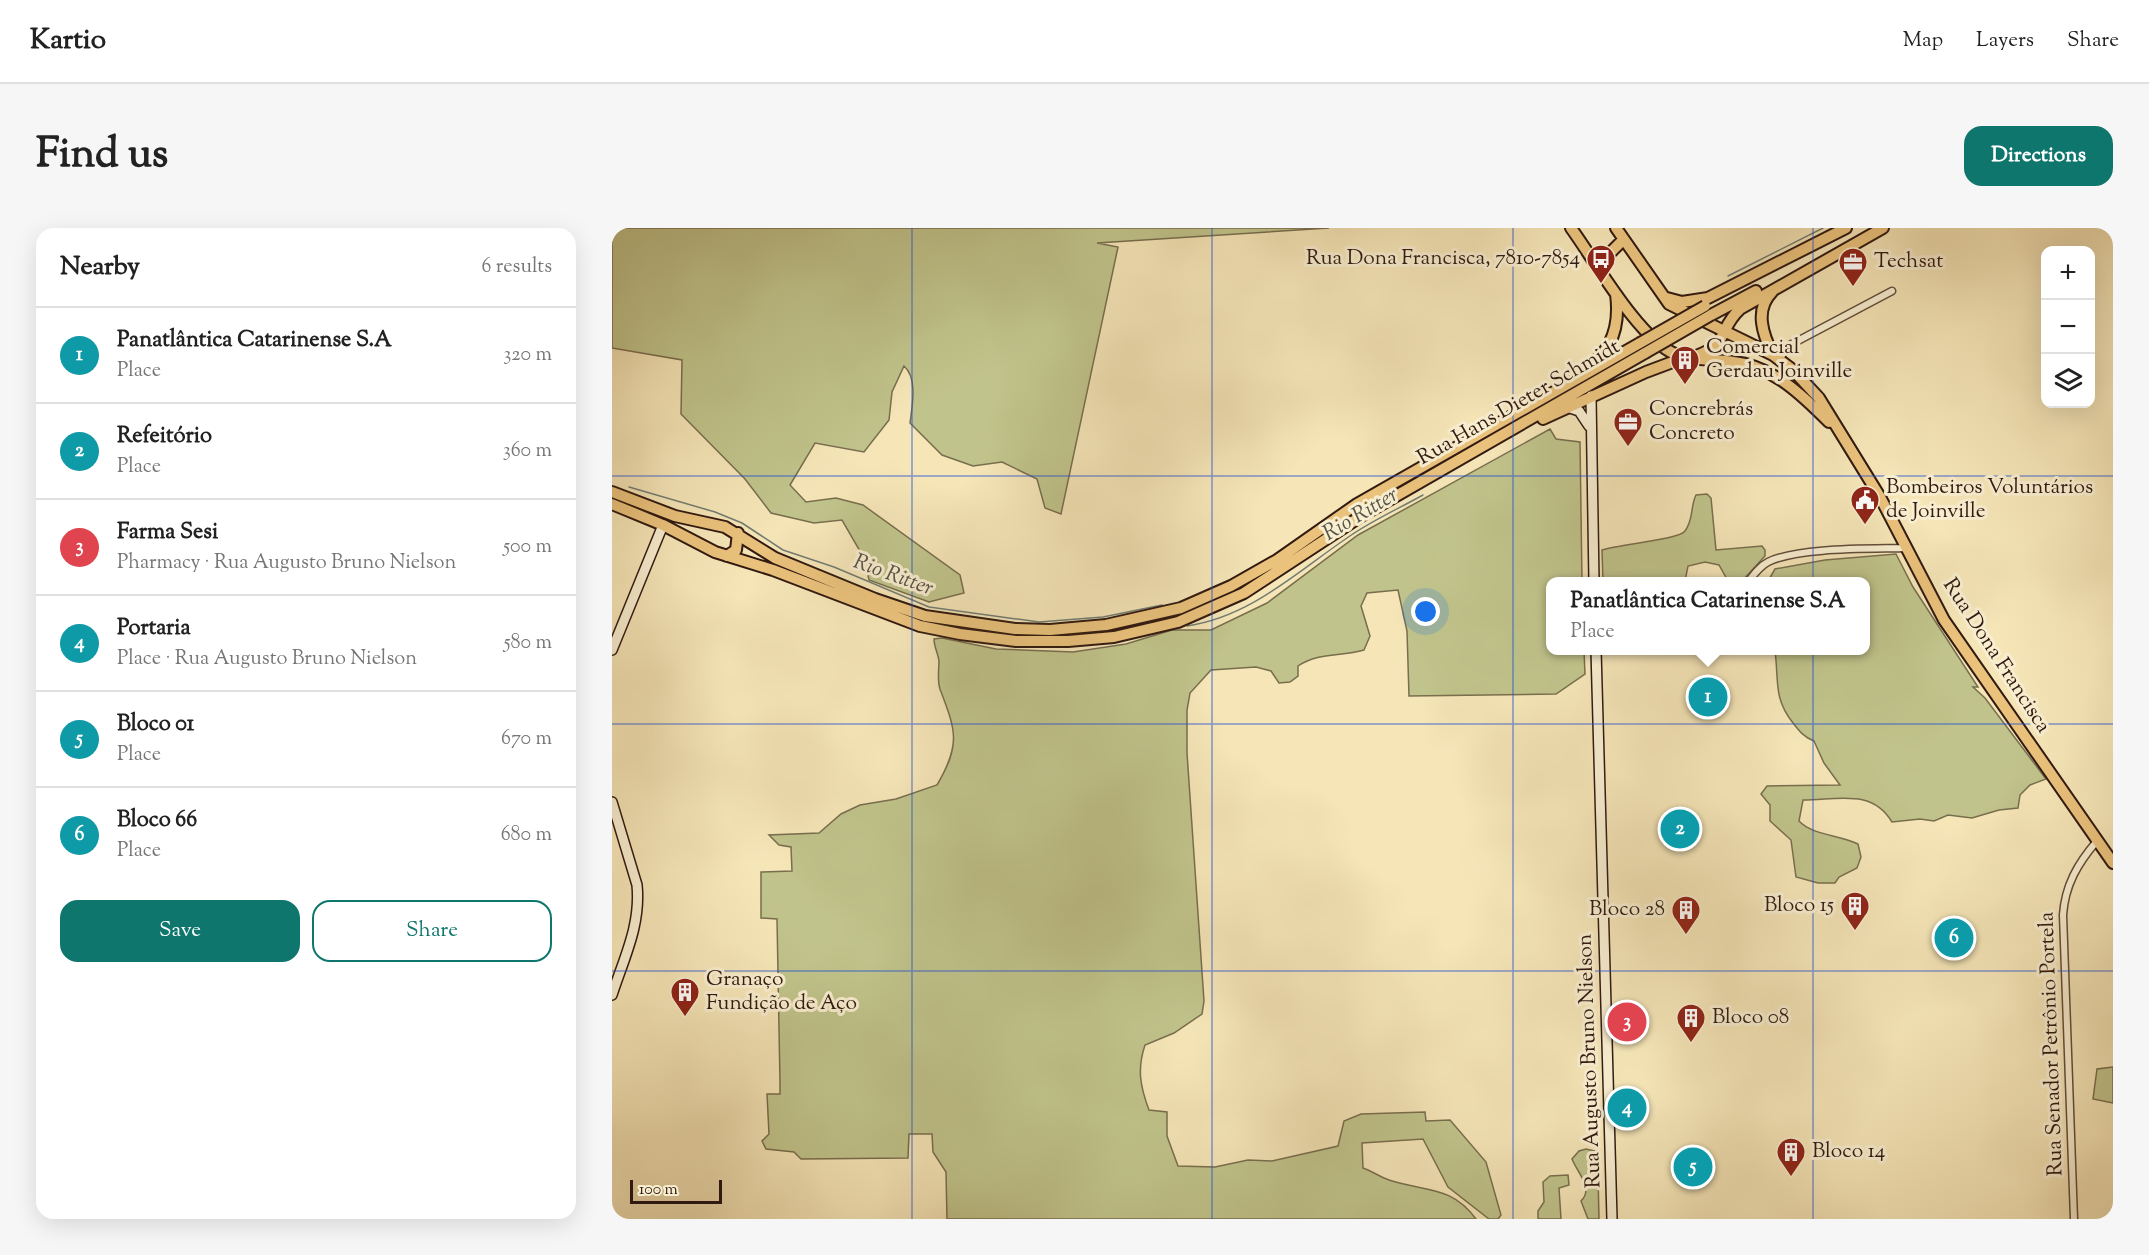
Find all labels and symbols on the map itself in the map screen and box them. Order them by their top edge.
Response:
bus stop icon: Rua Dona Francisca, 7810-7854 [1585,243,1617,285]
place label: Rua Dona Francisca, 7810-7854 [1306,244,1580,274]
office icon: Techsat [1837,246,1869,288]
place label: Techsat [1874,247,1943,277]
street label: Rua Hans Dieter Schmidt [1412,333,1626,473]
place label: Comercial Gerdau Joinville [1706,333,1852,387]
building icon: Comercial Gerdau Joinville [1669,344,1701,386]
place label: Concrebrás Concreto [1649,395,1753,449]
office icon: Concrebrás Concreto [1612,406,1644,448]
place label: Bombeiros Voluntários de Joinville [1886,473,2093,527]
water label: Rio Ritter [1317,480,1405,550]
public building icon: Bombeiros Voluntários de Joinville [1849,484,1881,526]
water label: Rio Ritter [849,547,938,605]
street label: Rua Dona Francisca [1935,573,2058,740]
your location [1411,597,1440,626]
pin: 1 [1688,674,1728,720]
pin: 2 [1660,806,1700,852]
building icon: Bloco 15 [1839,890,1871,932]
place label: Bloco 15 [1764,891,1834,921]
building icon: Bloco 28 [1670,894,1702,936]
place label: Bloco 28 [1589,895,1665,925]
street label: Rua Senador Petrônio Portela [2032,911,2072,1177]
pin: 6 [1934,916,1974,960]
street label: Rua Augusto Bruno Nielson [1571,933,1609,1189]
place label: Granaço Fundição de Aço [706,965,857,1019]
building icon: Granaço Fundição de Aço [669,976,701,1018]
pin: 3 [1608,1000,1646,1044]
building icon: Bloco 08 [1675,1002,1707,1044]
place label: Bloco 08 [1712,1003,1789,1033]
pin: 4 [1608,1086,1646,1130]
building icon: Bloco 14 [1775,1136,1807,1178]
place label: Bloco 14 [1812,1137,1885,1167]
pin: 5 [1674,1144,1712,1190]
scale bar [630,1177,722,1204]

